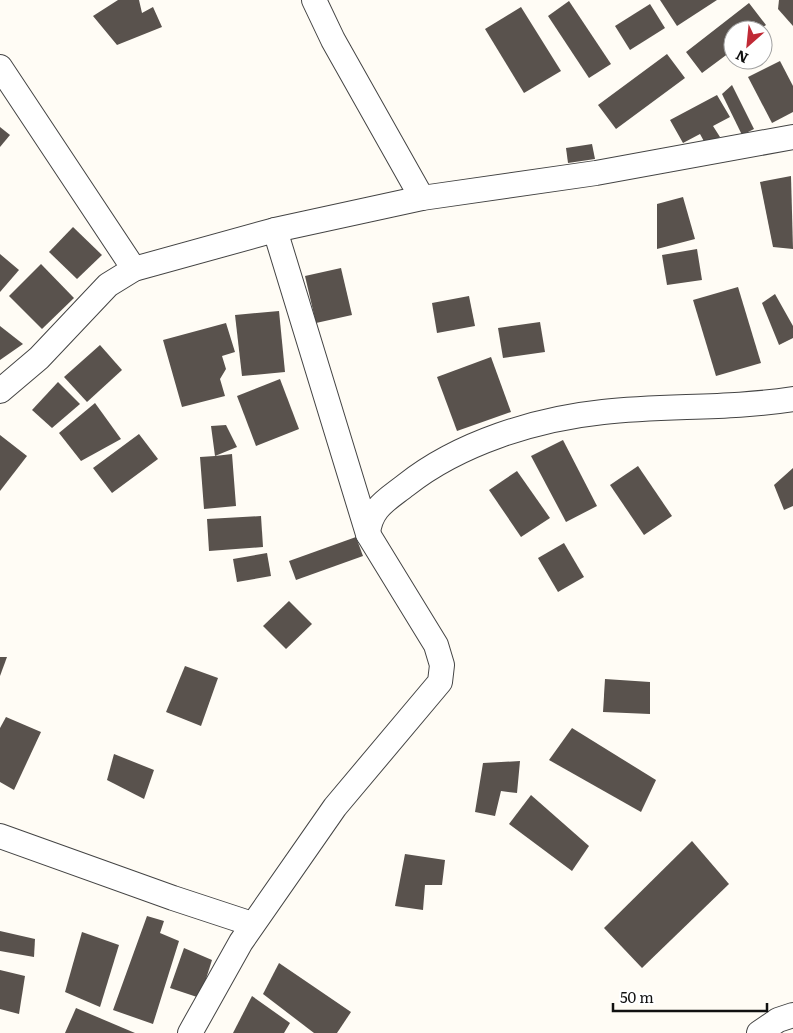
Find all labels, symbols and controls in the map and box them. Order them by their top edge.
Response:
north arrow [723,20,773,70]
text: N [732,46,751,69]
scale bar [613,980,767,1012]
text: 50 m [620,985,654,1008]

